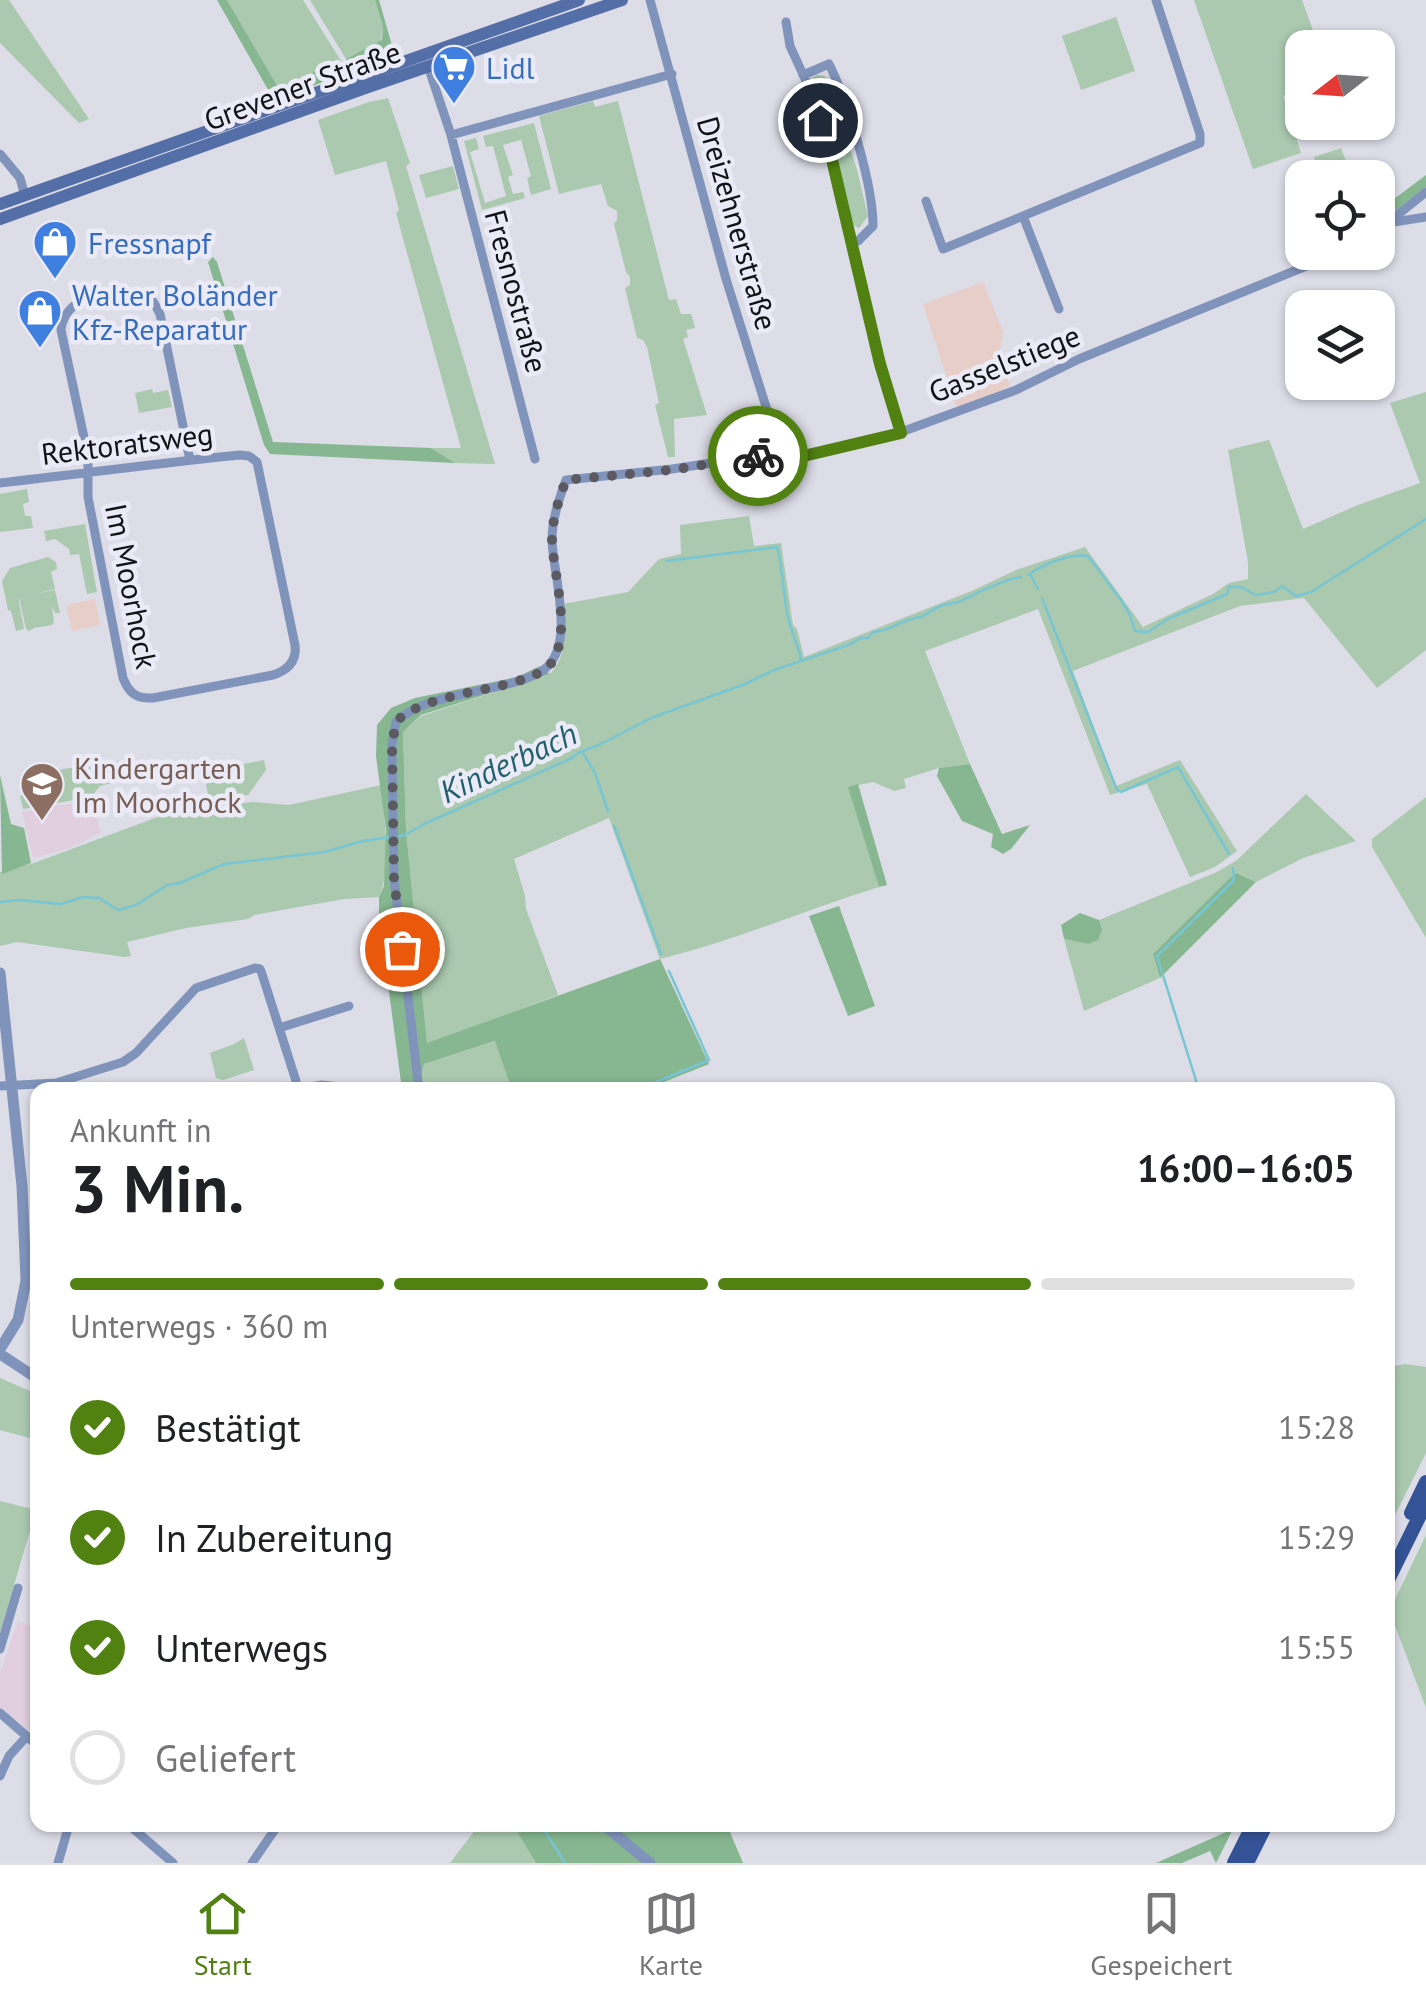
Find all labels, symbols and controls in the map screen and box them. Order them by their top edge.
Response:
north arrow [1285,30,1395,140]
map controls [1285,30,1395,400]
street label: Grevener Straße [198,31,406,139]
supermarket icon: Lidl [431,44,477,105]
place label: Lidl [486,48,535,87]
pin [778,78,863,163]
icon: home [793,93,848,148]
street label: Dreizehnerstraße [689,112,787,334]
button: locate [1285,160,1395,270]
street label: Fresnostraße [477,205,557,377]
shop icon: Fressnapf [32,219,78,280]
place label: Fressnapf [88,223,212,262]
place label: Walter Boländer Kfz-Reparatur [72,275,278,348]
shop icon: Walter Boländer Kfz-Reparatur [17,288,63,349]
button: layers [1285,290,1395,400]
street label: Gasselstiege [923,315,1085,411]
courier [708,406,808,506]
street label: Rektoratsweg [39,413,215,473]
icon: bike [731,429,786,484]
street label: Im Moorhock [97,500,167,673]
water label: Kinderbach [433,712,583,812]
place label: Kindergarten Im Moorhock [74,748,242,821]
school or university icon: Kindergarten Im Moorhock [19,761,65,822]
pin [360,907,445,992]
icon: bag [375,922,430,977]
text: Ankunft in [70,1109,211,1151]
text: 16:00–16:05 [1137,1143,1355,1192]
text: 3 Min. [70,1146,244,1230]
text: Unterwegs · 360 m [70,1305,328,1347]
icon: check [70,1400,125,1455]
text: Bestätigt [155,1403,301,1452]
text: 15:28 [1278,1406,1355,1448]
icon: check [70,1510,125,1565]
text: In Zubereitung [155,1513,393,1562]
text: 15:29 [1278,1516,1355,1558]
icon: check [70,1620,125,1675]
text: Unterwegs [155,1623,328,1672]
text: 15:55 [1278,1626,1355,1668]
text: Geliefert [155,1733,296,1782]
tab: Start [194,1886,252,1983]
tab: Karte [639,1886,703,1983]
tab: Gespeichert [1090,1886,1232,1983]

